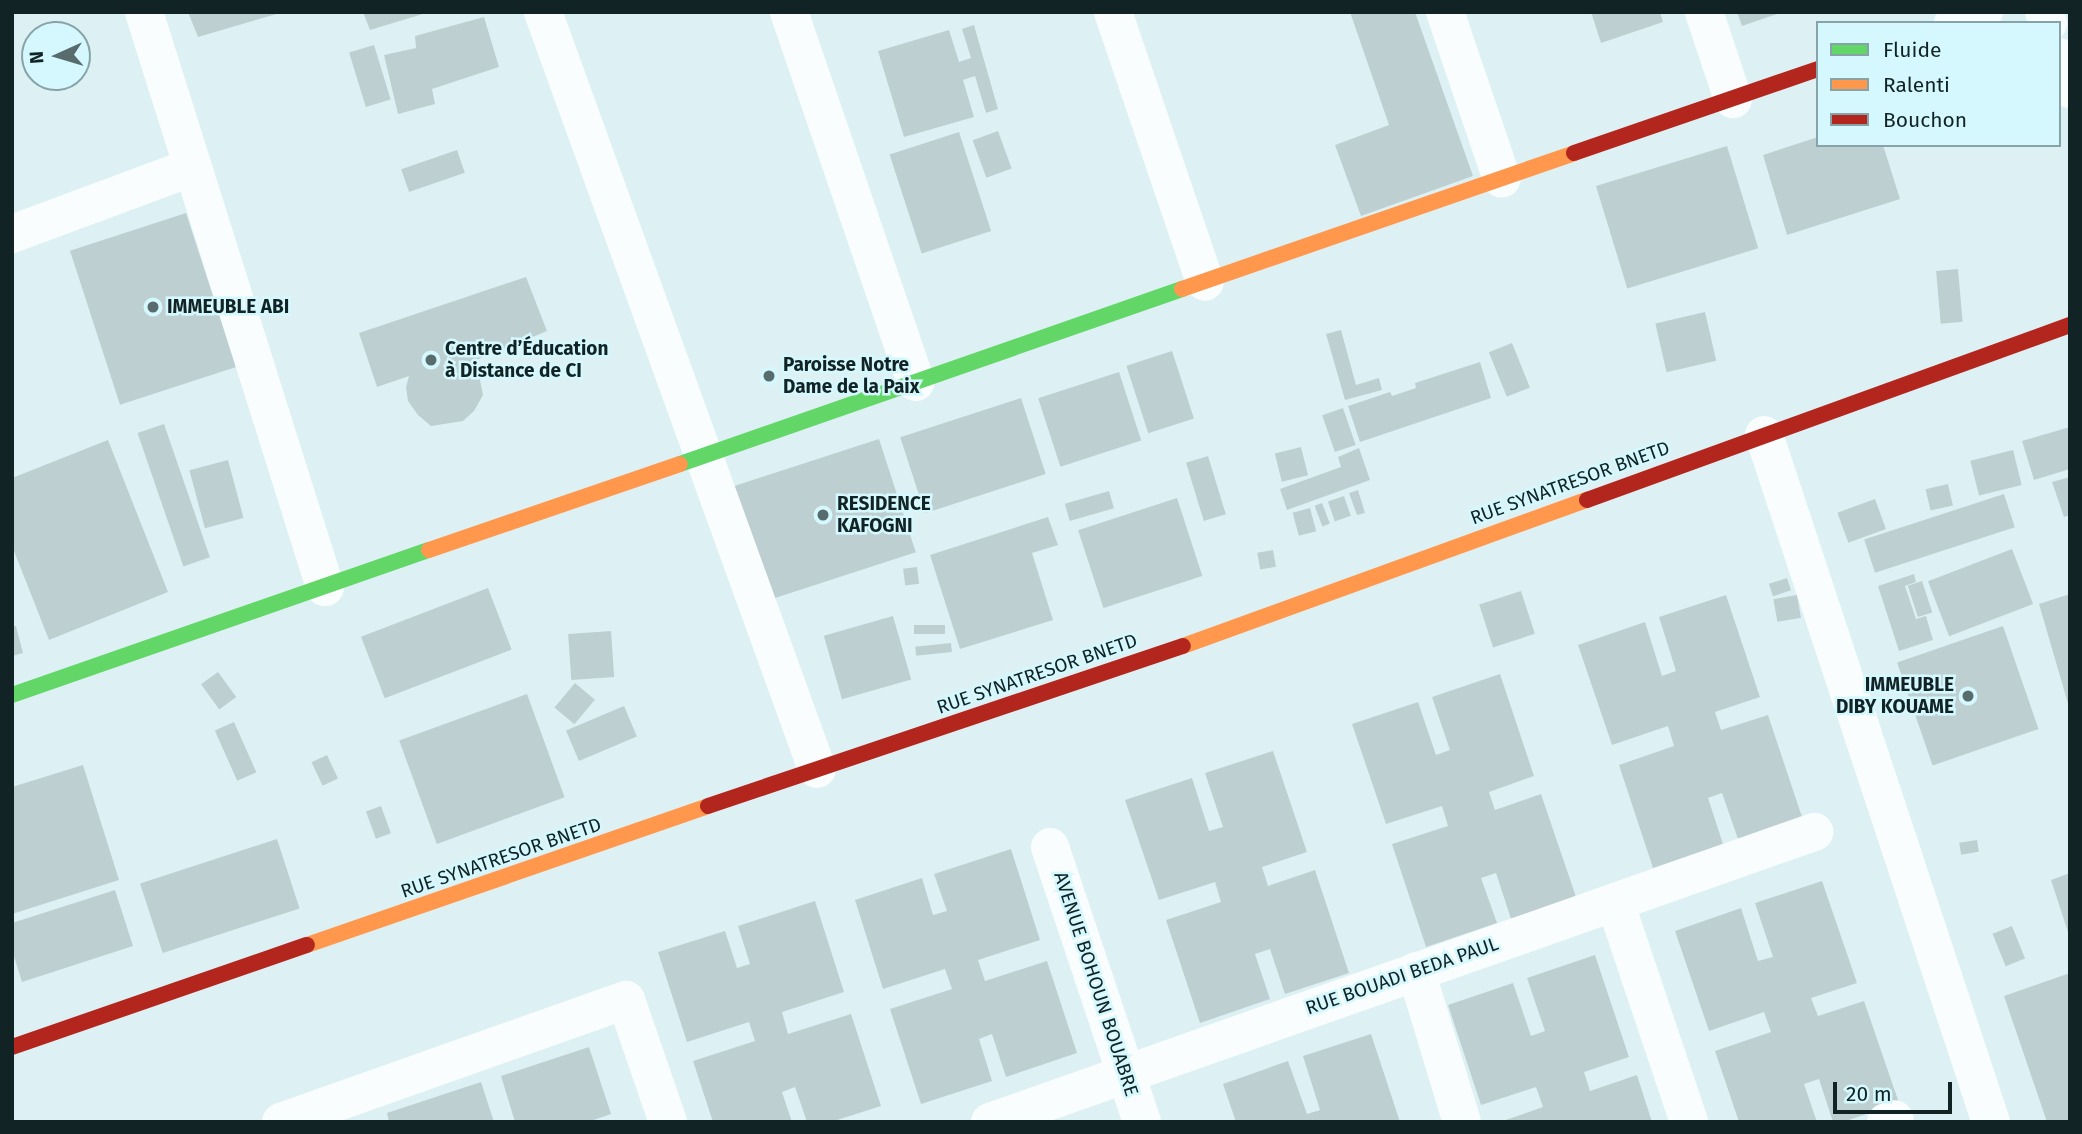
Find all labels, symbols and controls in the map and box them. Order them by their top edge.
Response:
north arrow [21,21,91,91]
legend [1816,21,2061,147]
text: Fluide [1883,37,1941,63]
text: N [25,50,48,64]
text: Ralenti [1883,72,1950,98]
text: Bouchon [1883,107,1967,133]
place label: IMMEUBLE ABI [167,296,289,318]
marker: IMMEUBLE ABI [145,299,161,315]
place label: Centre d’Éducation à Distance de CI [445,338,608,382]
marker: Centre d’Éducation à Distance de CI [423,352,439,368]
place label: Paroisse Notre Dame de la Paix [783,354,919,398]
marker: Paroisse Notre Dame de la Paix [761,368,777,384]
street label: RUE SYNATRESOR BNETD [1467,436,1673,530]
place label: RESIDENCE KAFOGNI [837,493,931,537]
marker: RESIDENCE KAFOGNI [815,507,831,523]
street label: RUE SYNATRESOR BNETD [934,629,1140,719]
place label: IMMEUBLE DIBY KOUAME [1836,674,1954,718]
marker: IMMEUBLE DIBY KOUAME [1960,688,1976,704]
street label: RUE SYNATRESOR BNETD [398,813,604,903]
street label: AVENUE BOHOUN BOUABRE [1049,869,1143,1099]
street label: RUE BOUADI BEDA PAUL [1303,932,1501,1020]
scale bar [1837,1068,1956,1112]
text: 20 m [1846,1081,1892,1107]

